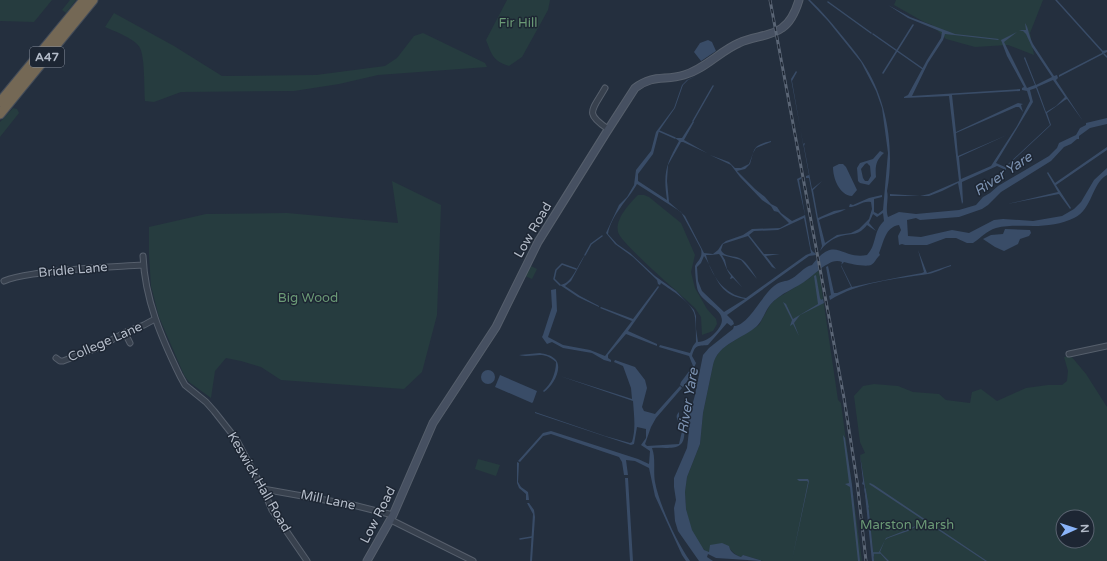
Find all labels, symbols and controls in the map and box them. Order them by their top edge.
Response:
park label: Fir Hill [499,15,537,31]
road number: A47 [30,47,64,67]
water label: River Yare [971,148,1036,200]
street label: Low Road [511,199,555,261]
street label: Bridle Lane [38,259,108,281]
park label: Big Wood [278,290,338,306]
street label: College Lane [65,319,145,365]
water label: River Yare [674,366,702,435]
street label: Keswick Hall Road [224,429,294,535]
street label: Low Road [357,484,399,546]
street label: Mill Lane [299,486,357,514]
north arrow [1055,509,1095,549]
park label: Marston Marsh [860,517,954,533]
text: N [1078,524,1091,533]

